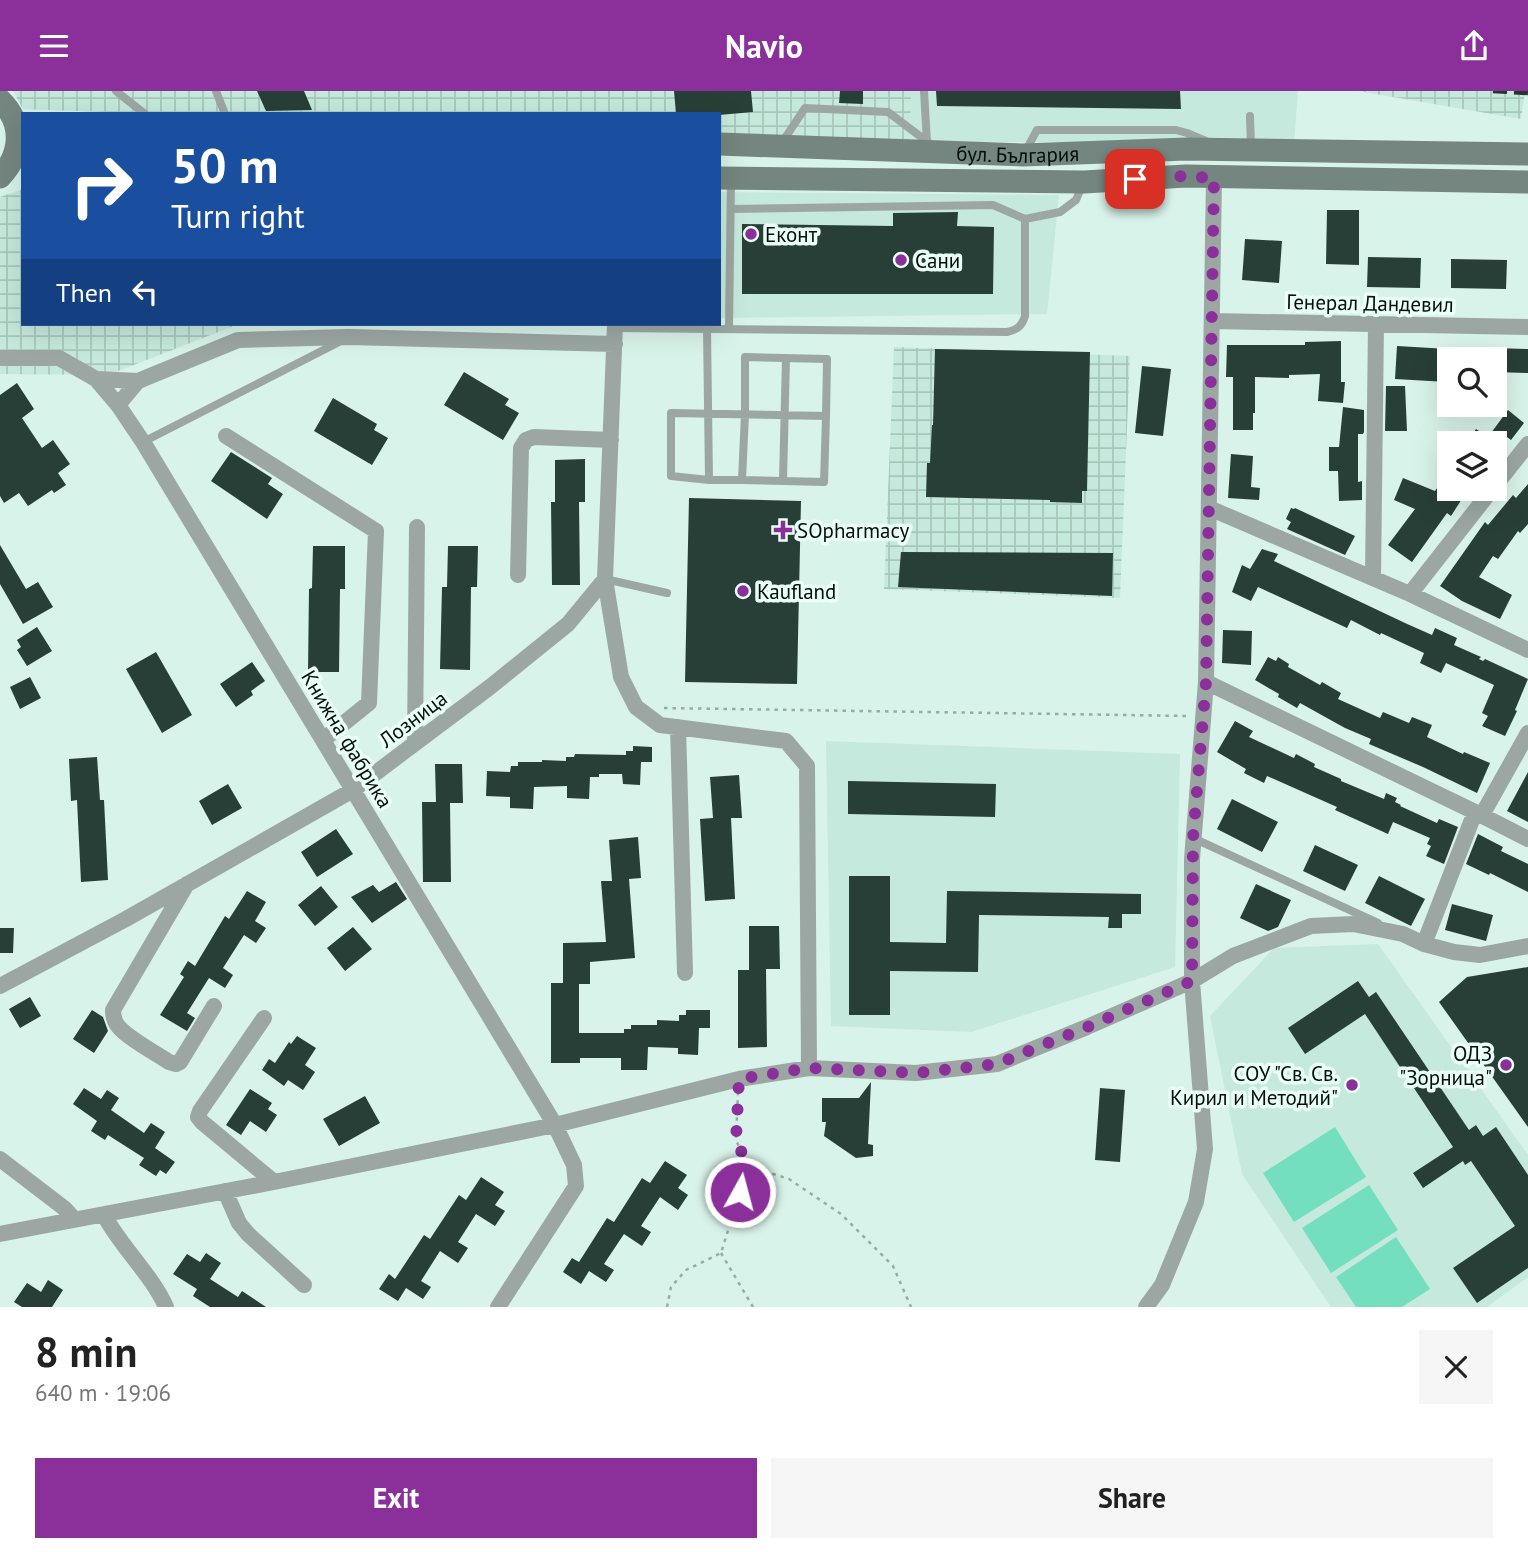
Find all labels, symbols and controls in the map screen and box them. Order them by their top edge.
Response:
text: Navio [725,25,803,67]
icon: menu [35,27,73,65]
icon: share [1455,27,1493,65]
text: 50 m [171,133,278,197]
street label: бул. България [956,139,1080,169]
icon: right [56,140,147,231]
pin [1105,149,1165,209]
icon: arrive [1116,160,1154,198]
text: Turn right [171,195,305,237]
place label: Еконт [765,221,818,248]
marker: Еконт [743,226,759,242]
place label: Сани [915,247,960,274]
marker: Сани [893,252,909,268]
icon: left [126,273,164,311]
text: Then [56,276,112,309]
street label: Генерал Дандевил [1286,288,1454,318]
map controls [1437,347,1507,501]
button: search [1437,347,1507,417]
button: layers [1437,431,1507,501]
place label: SOpharmacy [797,517,910,544]
marker: SOpharmacy [775,522,791,538]
place label: Kaufland [757,578,836,605]
marker: Kaufland [735,583,751,599]
street label: Книжна фабрика [295,665,399,813]
street label: Лозница [373,685,452,754]
place label: ОДЗ "Зорница" [1399,1040,1492,1091]
marker: ОДЗ "Зорница" [1498,1057,1514,1073]
place label: СОУ "Св. Св. Кирил и Методий" [1170,1060,1338,1111]
marker: СОУ "Св. Св. Кирил и Методий" [1344,1077,1360,1093]
position arrow [703,1155,777,1229]
text: 8 min [35,1324,137,1379]
button: close [1419,1330,1493,1404]
text: 640 m · 19:06 [35,1378,171,1407]
button: Exit [35,1458,757,1538]
button: Share [771,1458,1493,1538]

